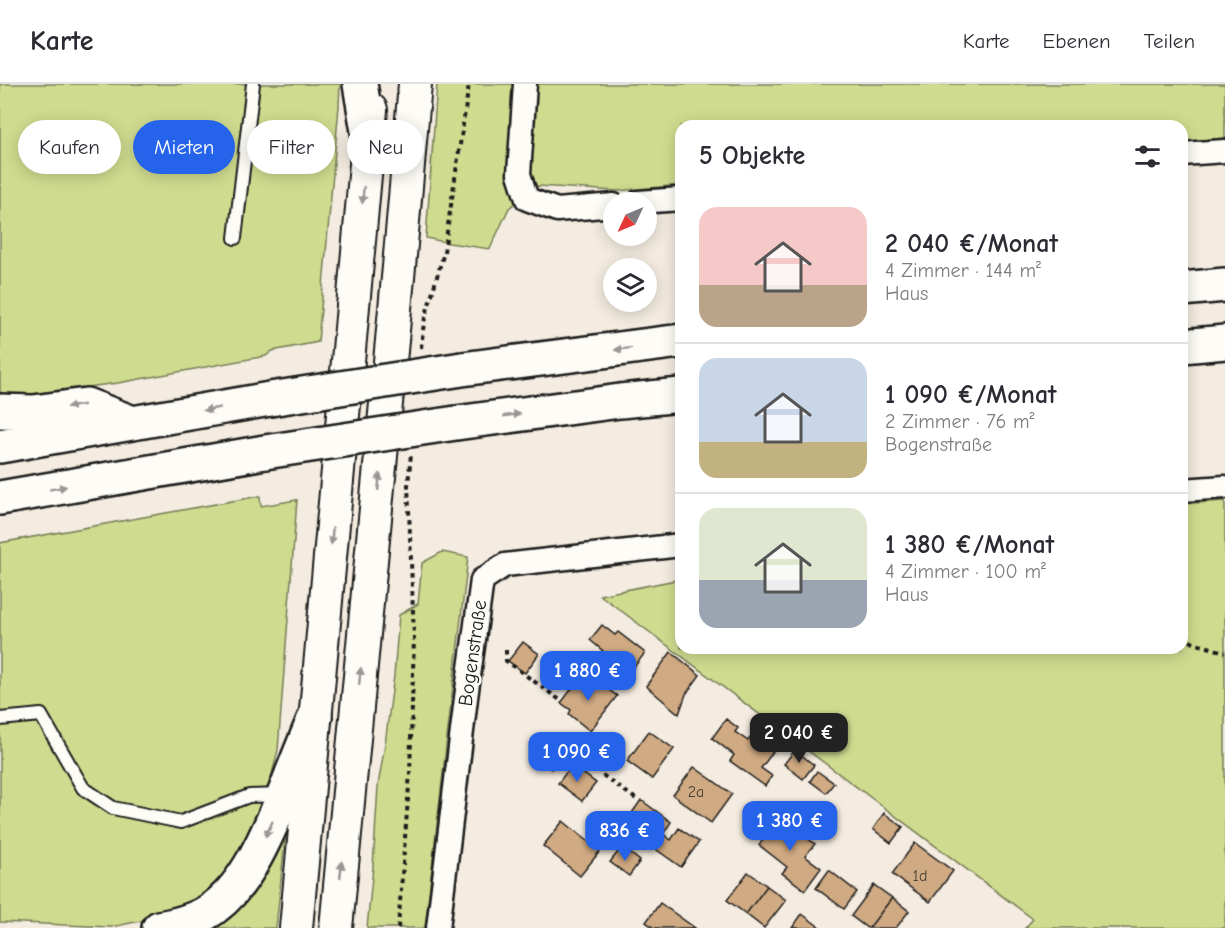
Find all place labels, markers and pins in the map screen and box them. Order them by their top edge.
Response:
pin: 1 880 € [533,651,643,702]
pin: 2 040 € [744,713,854,764]
pin: 1 090 € [522,732,632,783]
pin: 1 380 € [735,801,845,852]
pin: 836 € [583,811,667,862]

